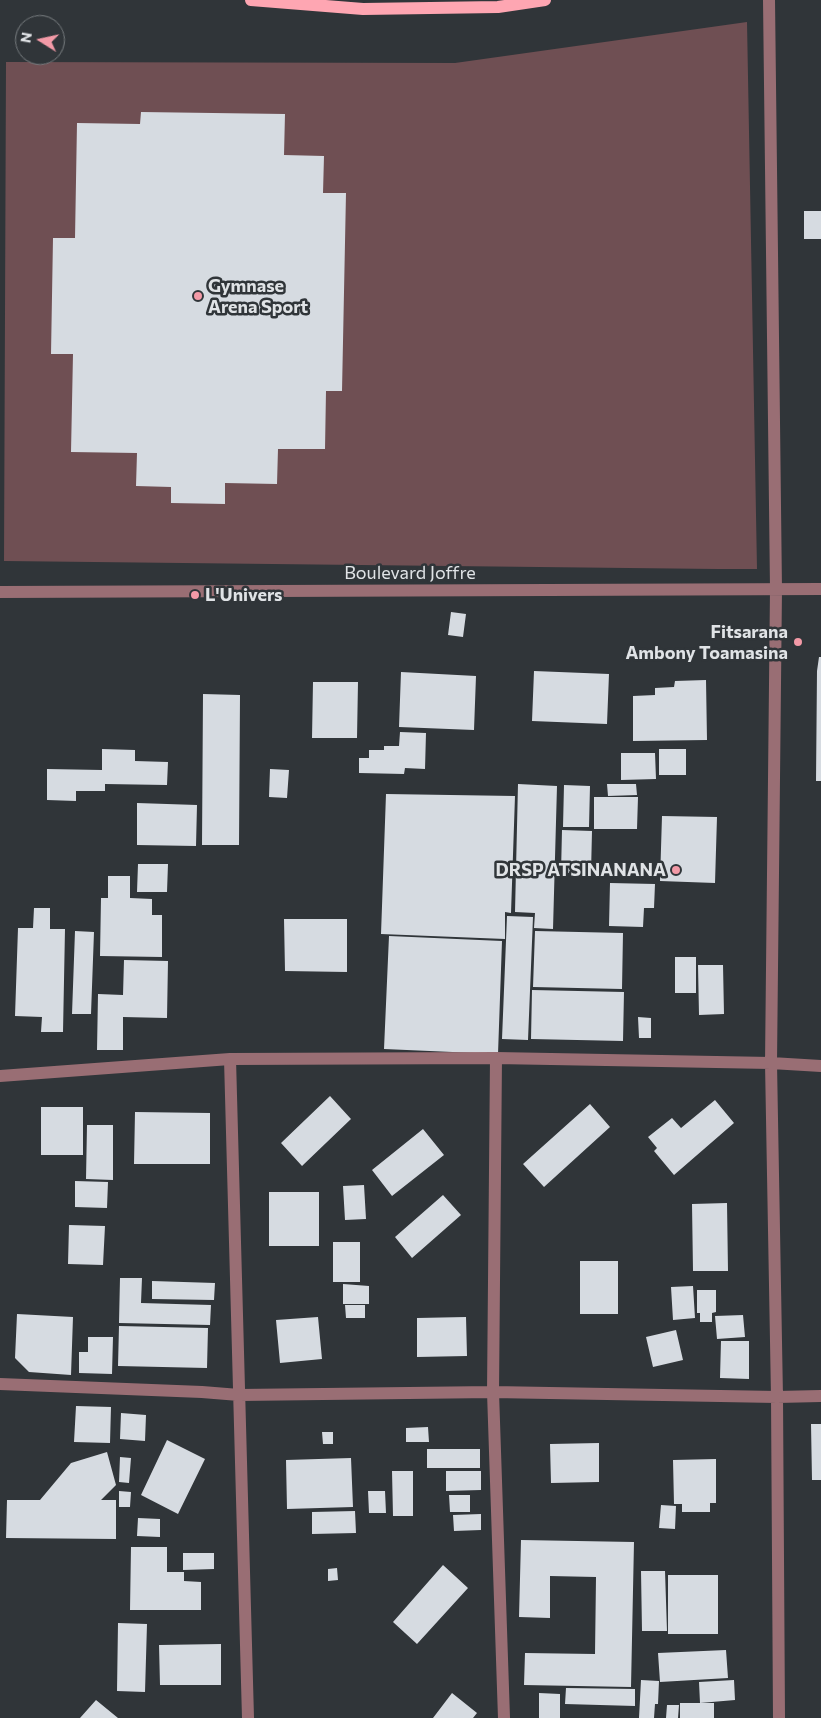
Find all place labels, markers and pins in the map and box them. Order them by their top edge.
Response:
place label: Gymnase Arena Sport [208,275,308,318]
marker: Gymnase Arena Sport [192,290,204,302]
place label: L'Univers [205,584,282,606]
marker: L'Univers [189,589,201,601]
place label: Fitsarana Ambony Toamasina [625,621,788,664]
marker: Fitsarana Ambony Toamasina [792,636,804,648]
place label: DRSP ATSINANANA [496,859,666,881]
marker: DRSP ATSINANANA [670,864,682,876]

